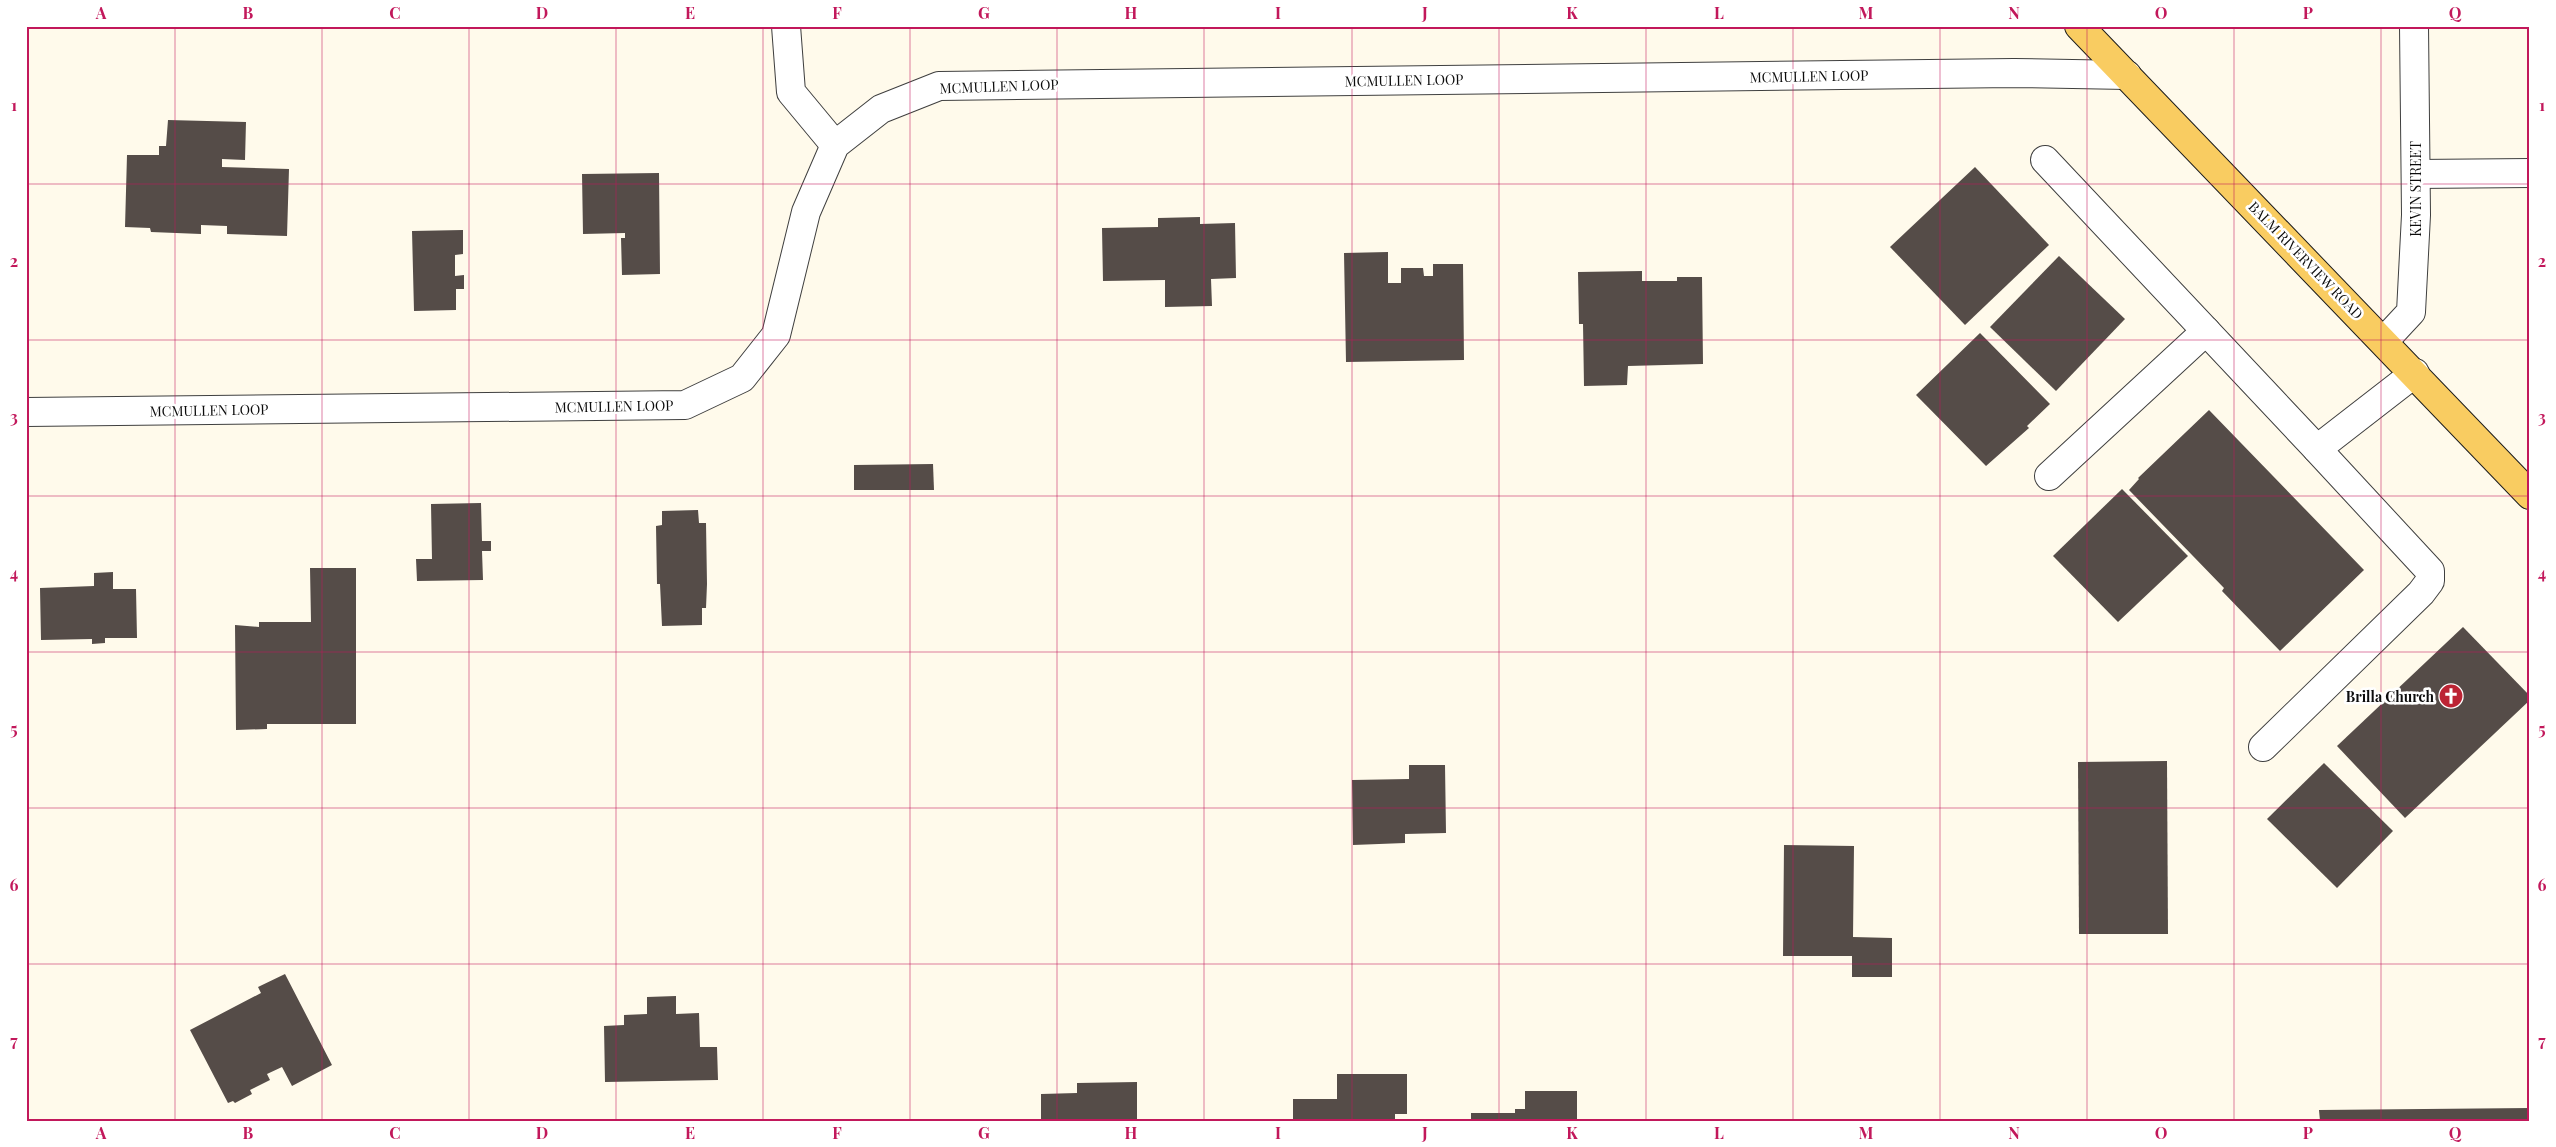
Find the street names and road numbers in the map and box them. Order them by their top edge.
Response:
street label: MCMULLEN LOOP [1749,65,1869,87]
street label: MCMULLEN LOOP [1344,69,1464,91]
street label: MCMULLEN LOOP [939,74,1059,98]
street label: KEVIN STREET [2406,141,2425,237]
street label: BALM RIVERVIEW ROAD [2245,197,2367,323]
street label: MCMULLEN LOOP [554,395,674,417]
street label: MCMULLEN LOOP [149,399,269,421]

